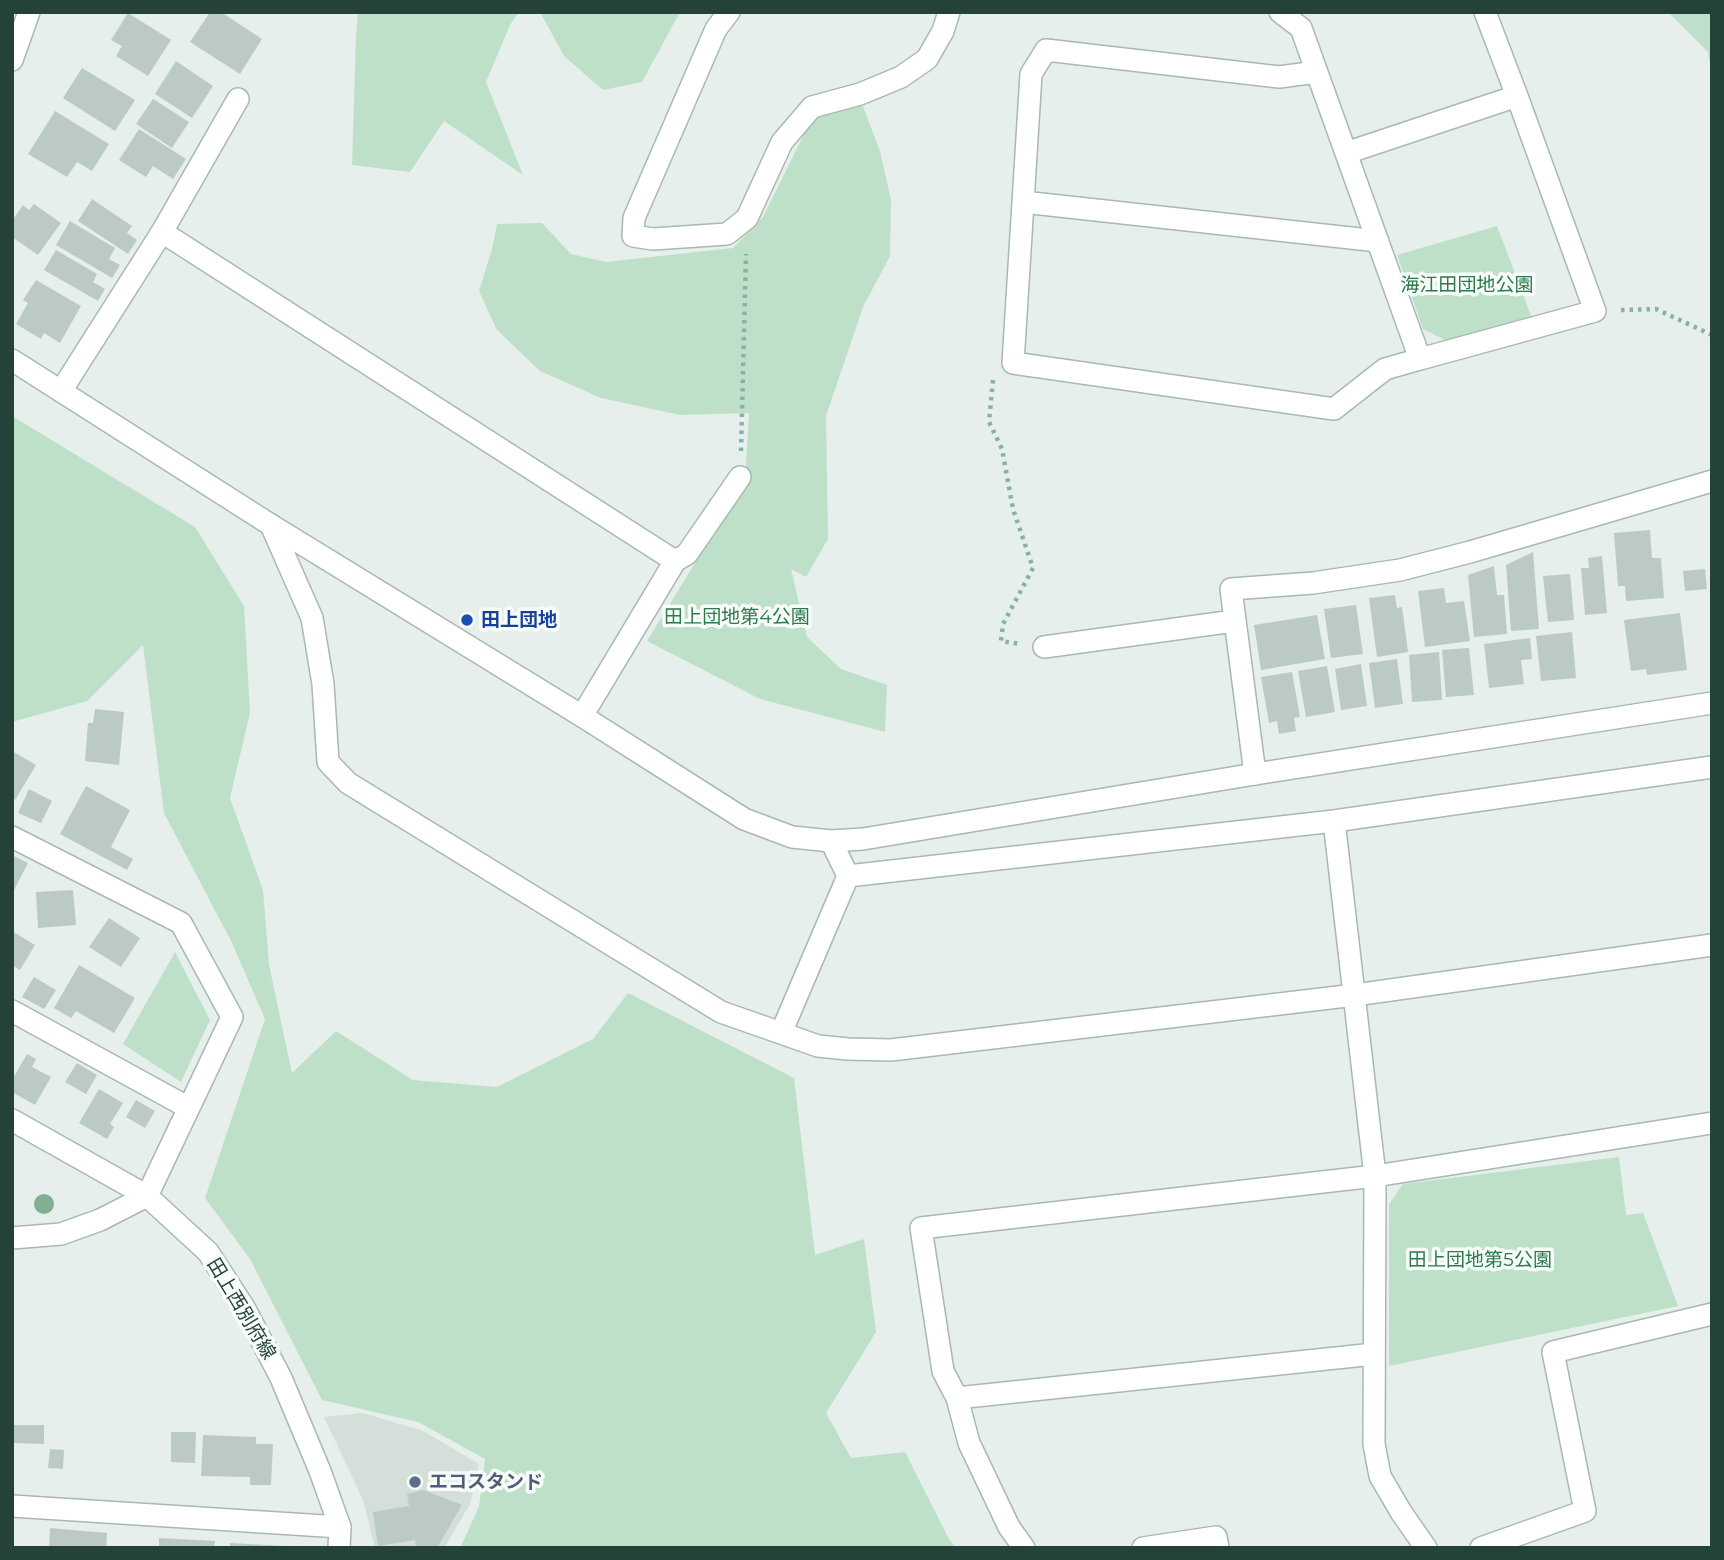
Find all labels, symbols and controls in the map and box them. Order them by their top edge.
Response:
park label: 海江田団地公園 [1401,274,1533,296]
park label: 田上団地第4公園 [664,606,810,628]
place label: 田上団地 [481,609,557,631]
marker: 田上団地 [459,612,475,628]
park label: 田上団地第5公園 [1408,1249,1552,1271]
street label: 田上西別府線 [202,1254,280,1364]
place label: エコスタンド [429,1471,543,1493]
marker: エコスタンド [407,1474,423,1490]

